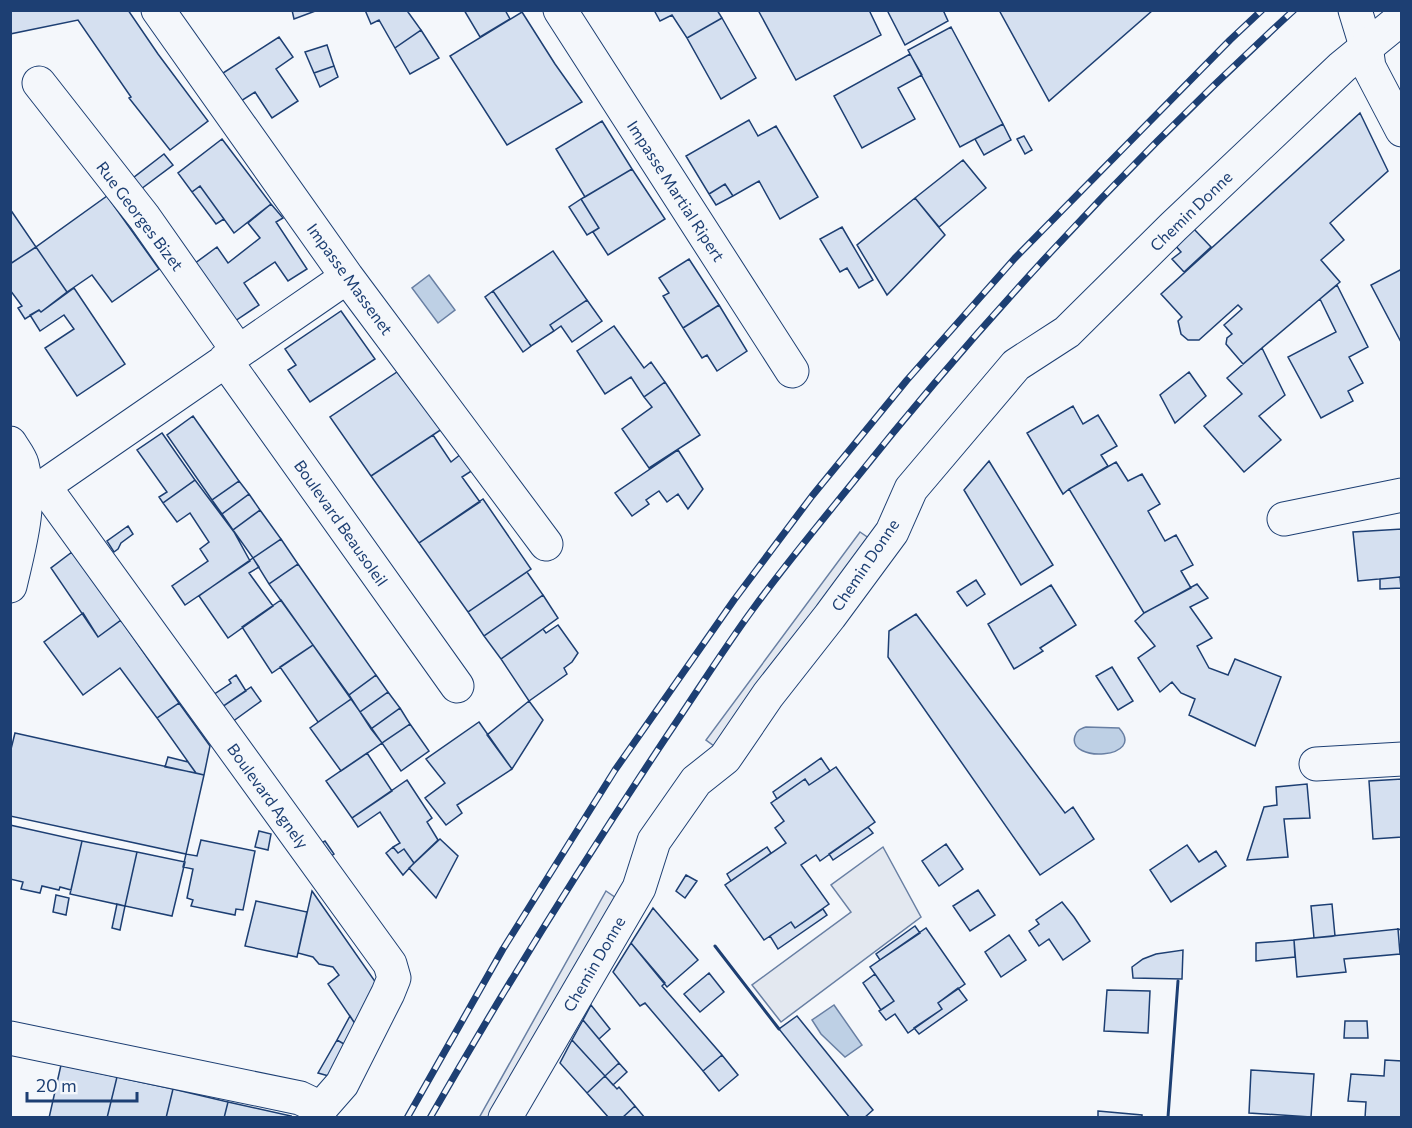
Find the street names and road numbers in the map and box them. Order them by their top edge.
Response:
street label: Impasse Martial Ripert [624,117,729,265]
street label: Rue Georges Bizet [93,157,188,274]
street label: Chemin Donne [1146,167,1236,255]
street label: Impasse Massenet [304,219,397,338]
street label: Boulevard Beausoleil [291,456,392,589]
street label: Chemin Donne [827,515,902,614]
street label: Boulevard Agnely [224,739,313,852]
street label: Chemin Donne [559,913,629,1015]

